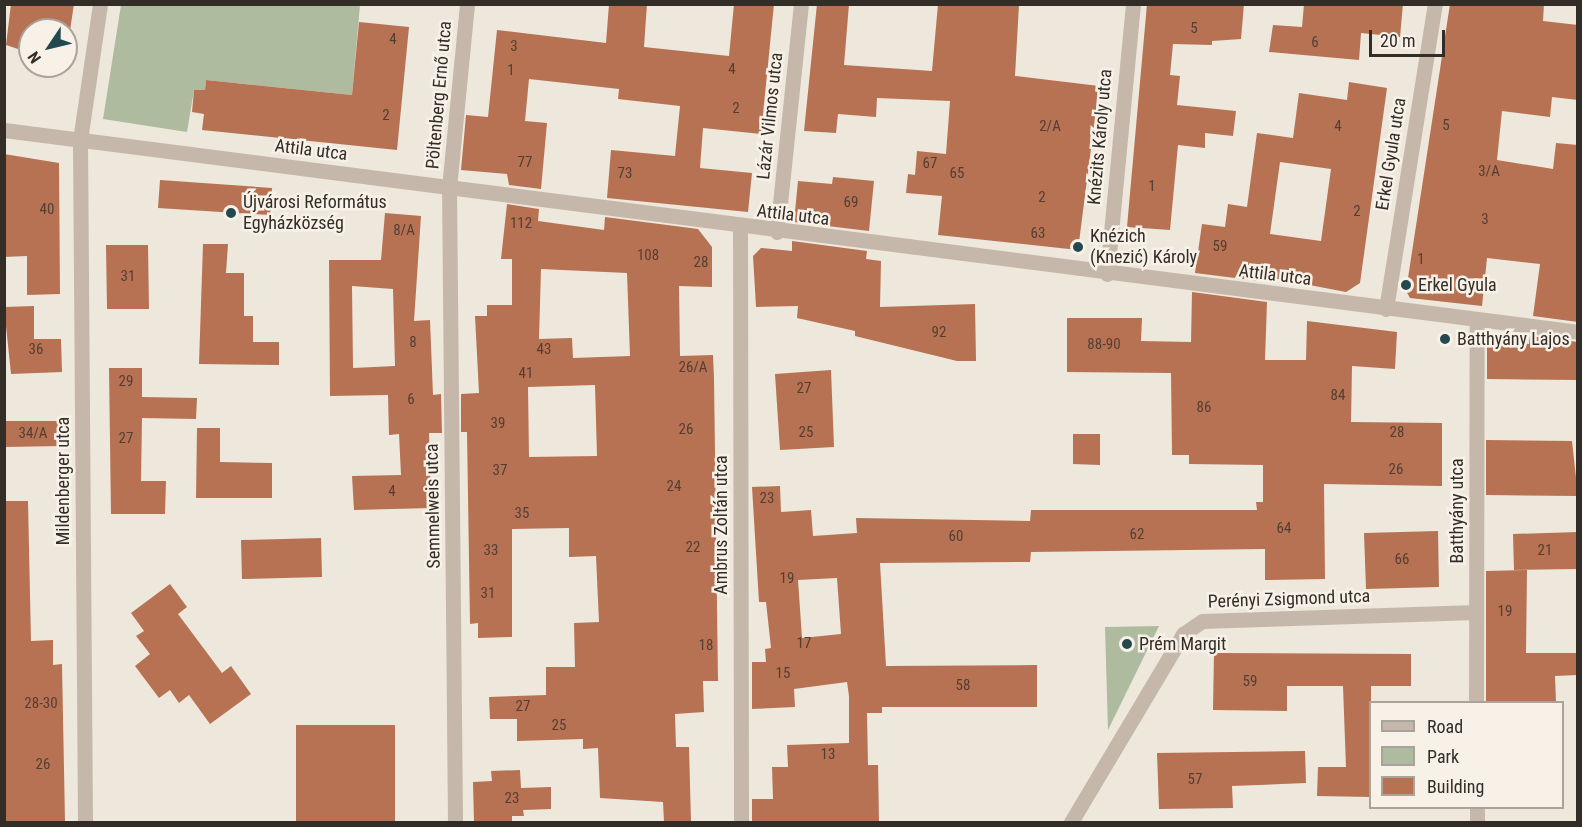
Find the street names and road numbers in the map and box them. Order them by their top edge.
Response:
street label: Pöltenberg Ernő utca [422,20,456,170]
street label: Lázár Vilmos utca [753,51,787,181]
street label: Knézits Károly utca [1083,68,1117,206]
street label: Erkel Gyula utca [1371,96,1411,212]
street label: Attila utca [274,135,348,165]
street label: Attila utca [756,200,830,230]
street label: Attila utca [1238,260,1312,290]
street label: Mildenberger utca [52,417,74,545]
street label: Semmelweis utca [421,443,445,569]
street label: Ambrus Zoltán utca [710,455,732,595]
street label: Batthyány utca [1446,458,1468,564]
street label: Perényi Zsigmond utca [1207,585,1371,613]

